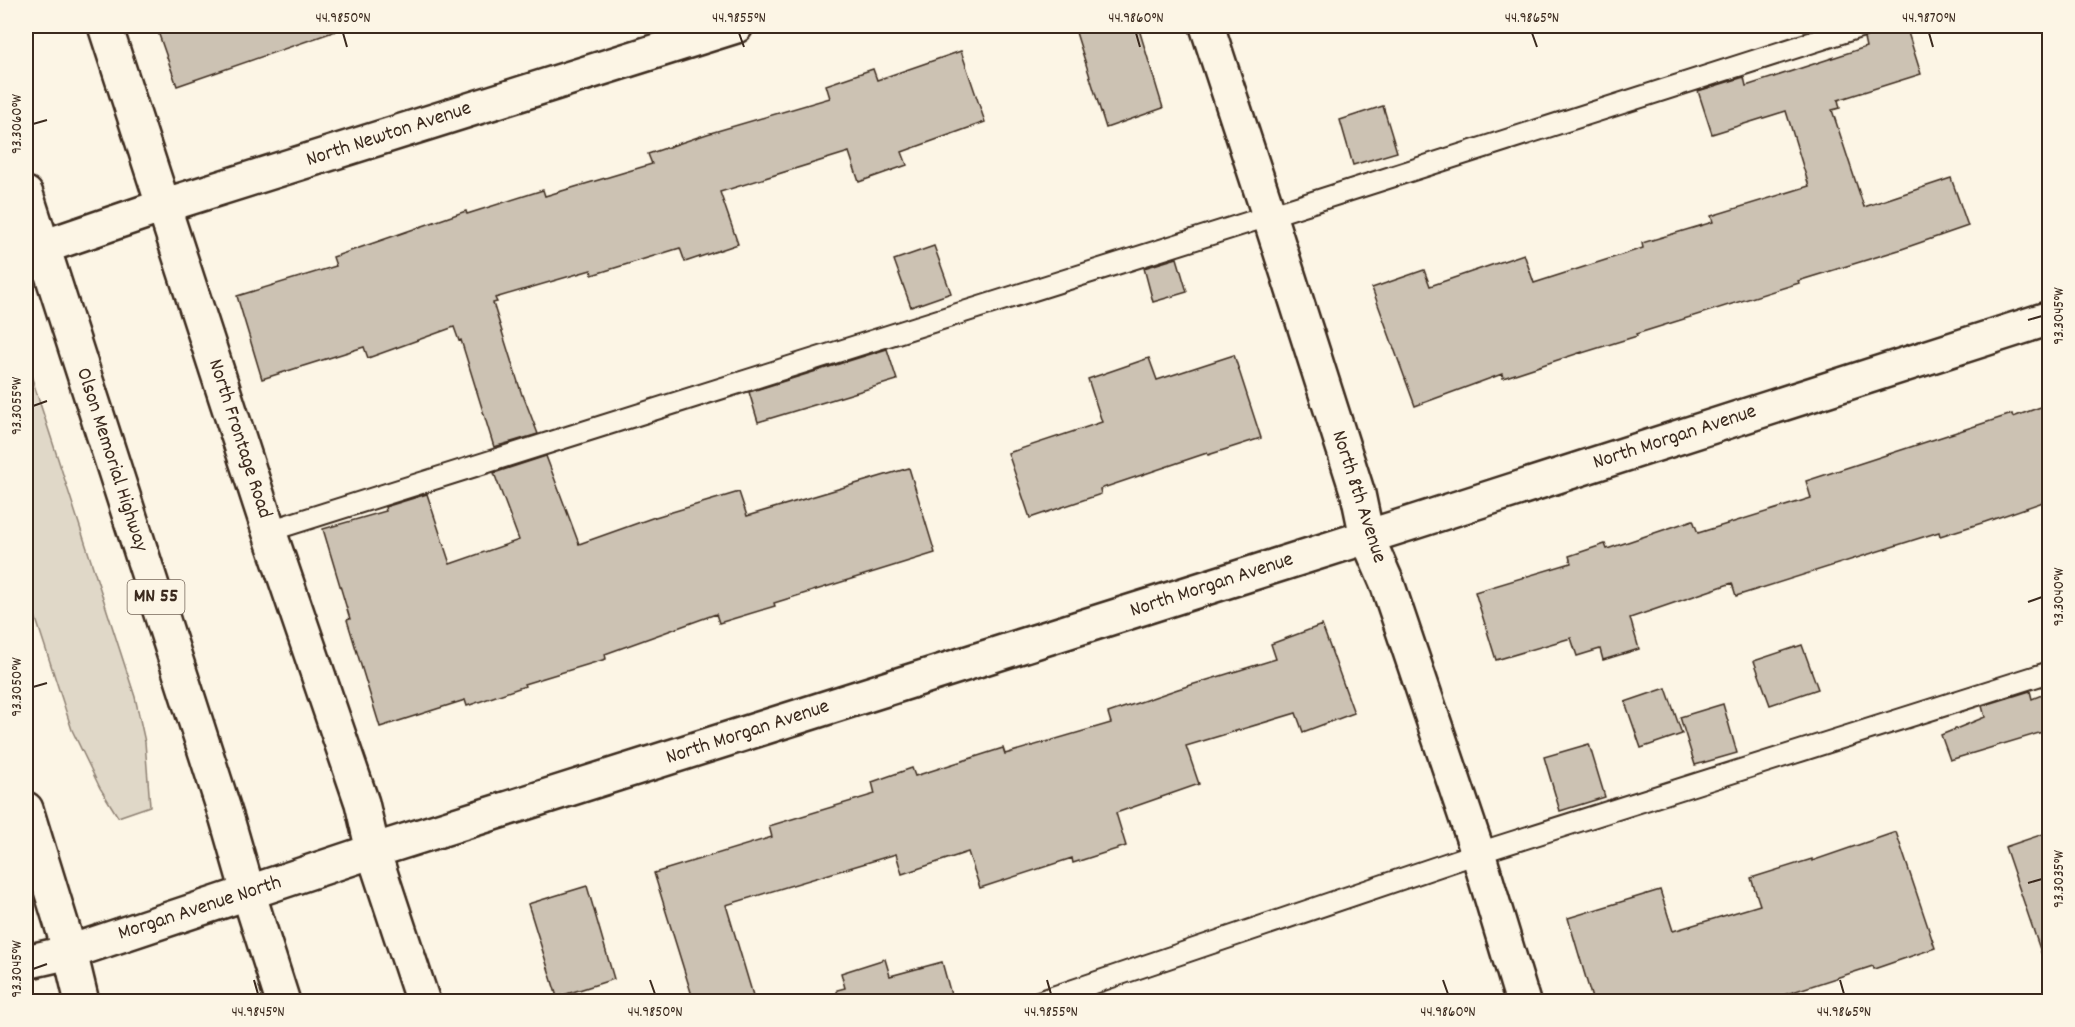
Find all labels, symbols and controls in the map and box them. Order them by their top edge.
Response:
text: 44.9850°N [315,8,371,30]
text: 44.9855°N [712,8,766,30]
text: 44.9860°N [1108,8,1164,30]
text: 44.9865°N [1505,8,1559,30]
text: 44.9870°N [1902,8,1956,30]
text: 93.3060°W [7,94,29,154]
street label: North Newton Avenue [303,94,475,176]
text: 93.3045°W [2049,287,2071,345]
street label: North Frontage Road [199,355,279,523]
street label: Olson Memorial Highway [67,364,155,556]
text: 93.3055°W [7,377,29,435]
street label: North Morgan Avenue [1589,397,1761,479]
street label: North 8th Avenue [1322,427,1394,567]
street label: North Morgan Avenue [1126,545,1298,627]
text: 93.3040°W [2049,567,2071,626]
road number: MN 55 [128,580,184,614]
text: 93.3050°W [7,657,29,717]
street label: North Morgan Avenue [662,692,834,774]
text: 93.3035°W [2049,850,2071,908]
street label: Morgan Avenue North [114,868,286,950]
text: 93.3045°W [7,940,29,998]
text: 44.9845°N [231,1002,285,1024]
text: 44.9850°N [627,1002,683,1024]
text: 44.9855°N [1024,1002,1078,1024]
text: 44.9860°N [1420,1002,1476,1024]
text: 44.9865°N [1817,1002,1871,1024]

